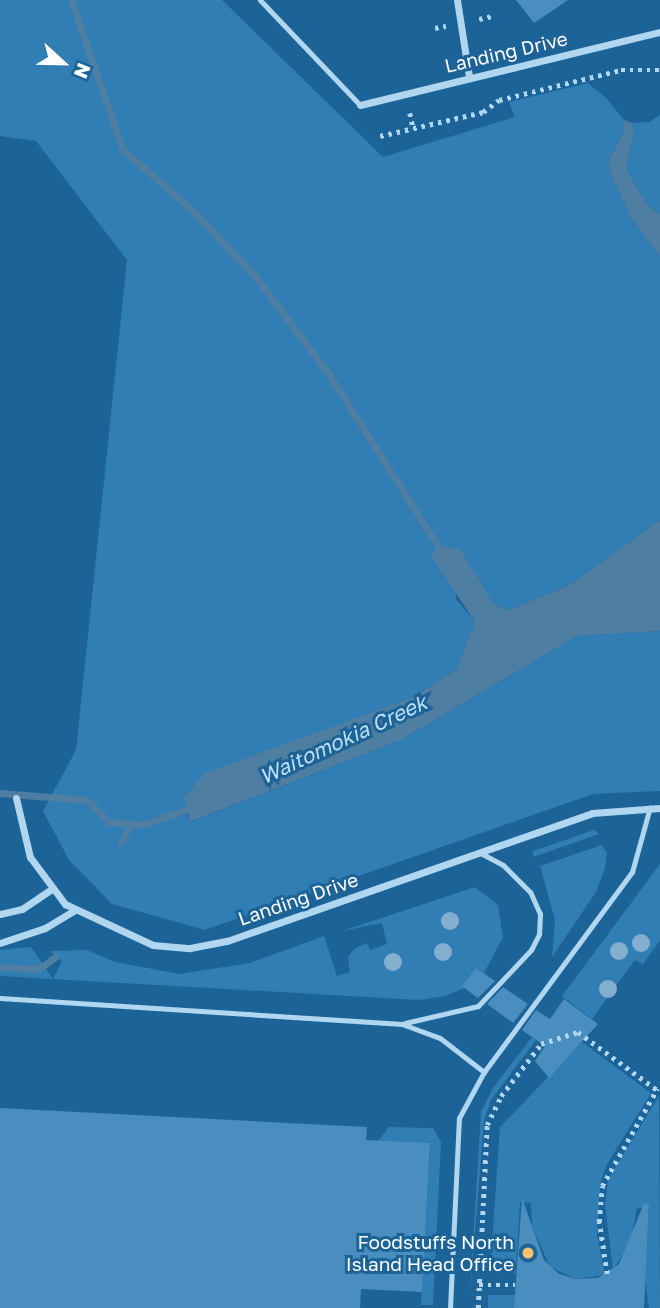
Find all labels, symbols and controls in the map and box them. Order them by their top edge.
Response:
street label: Landing Drive [442,27,570,77]
north arrow [28,28,98,98]
text: N [70,60,96,82]
water label: Waitomokia Creek [255,689,431,789]
street label: Landing Drive [235,868,361,930]
place label: Foodstuffs North Island Head Office [346,1231,514,1275]
marker: Foodstuffs North Island Head Office [520,1245,536,1261]

